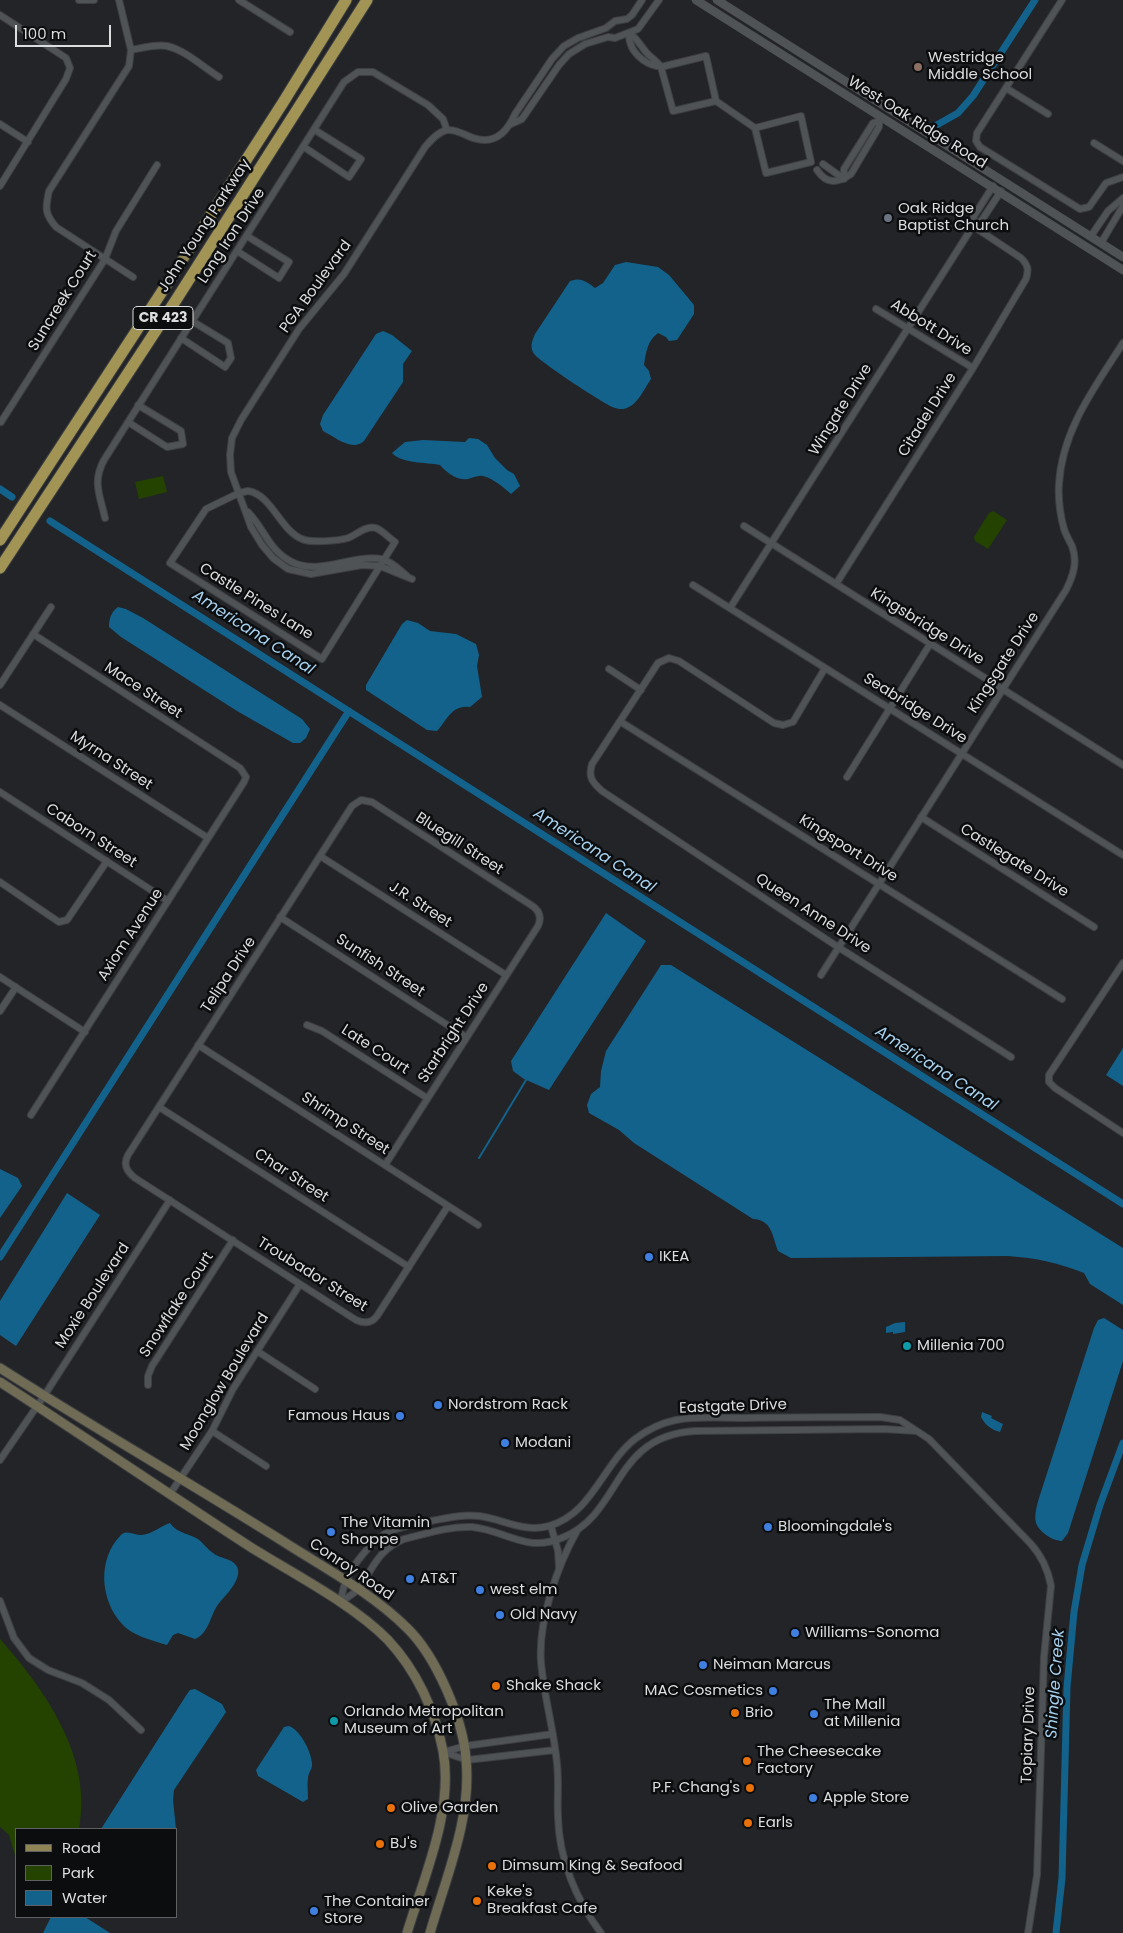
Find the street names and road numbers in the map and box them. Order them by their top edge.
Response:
street label: West Oak Ridge Road [844,73,990,173]
street label: John Young Parkway [155,156,255,296]
street label: Long Iron Drive [195,185,269,287]
street label: PGA Boulevard [276,237,356,337]
street label: Suncreek Court [25,248,101,354]
street label: Abbott Drive [887,296,975,360]
road number: CR 423 [133,306,193,330]
street label: Wingate Drive [806,361,876,459]
street label: Citadel Drive [895,370,961,460]
street label: Castle Pines Lane [196,560,316,644]
street label: Kingsbridge Drive [867,585,987,669]
street label: Kingsgate Drive [965,609,1043,717]
street label: Mace Street [101,659,185,723]
street label: Seabridge Drive [860,670,970,748]
street label: Myrna Street [66,728,156,794]
street label: Caborn Street [42,800,140,872]
street label: Bluegill Street [412,809,506,879]
street label: Kingsport Drive [795,812,901,886]
street label: Castlegate Drive [956,820,1072,902]
street label: Queen Anne Drive [752,870,874,958]
street label: J.R. Street [385,878,455,932]
street label: Axiom Avenue [94,885,168,985]
street label: Sunfish Street [332,931,428,1001]
street label: Telipa Drive [198,934,260,1016]
street label: Starbright Drive [415,979,493,1087]
street label: Late Court [338,1021,412,1079]
street label: Shrimp Street [298,1089,392,1159]
street label: Char Street [251,1145,331,1207]
street label: Troubador Street [254,1234,370,1316]
street label: Moxie Boulevard [52,1240,134,1352]
street label: Snowflake Court [136,1249,218,1361]
street label: Moonglow Boulevard [177,1310,273,1454]
street label: Eastgate Drive [679,1396,787,1418]
street label: Conroy Road [306,1535,396,1605]
street label: Topiary Drive [1018,1686,1040,1784]

